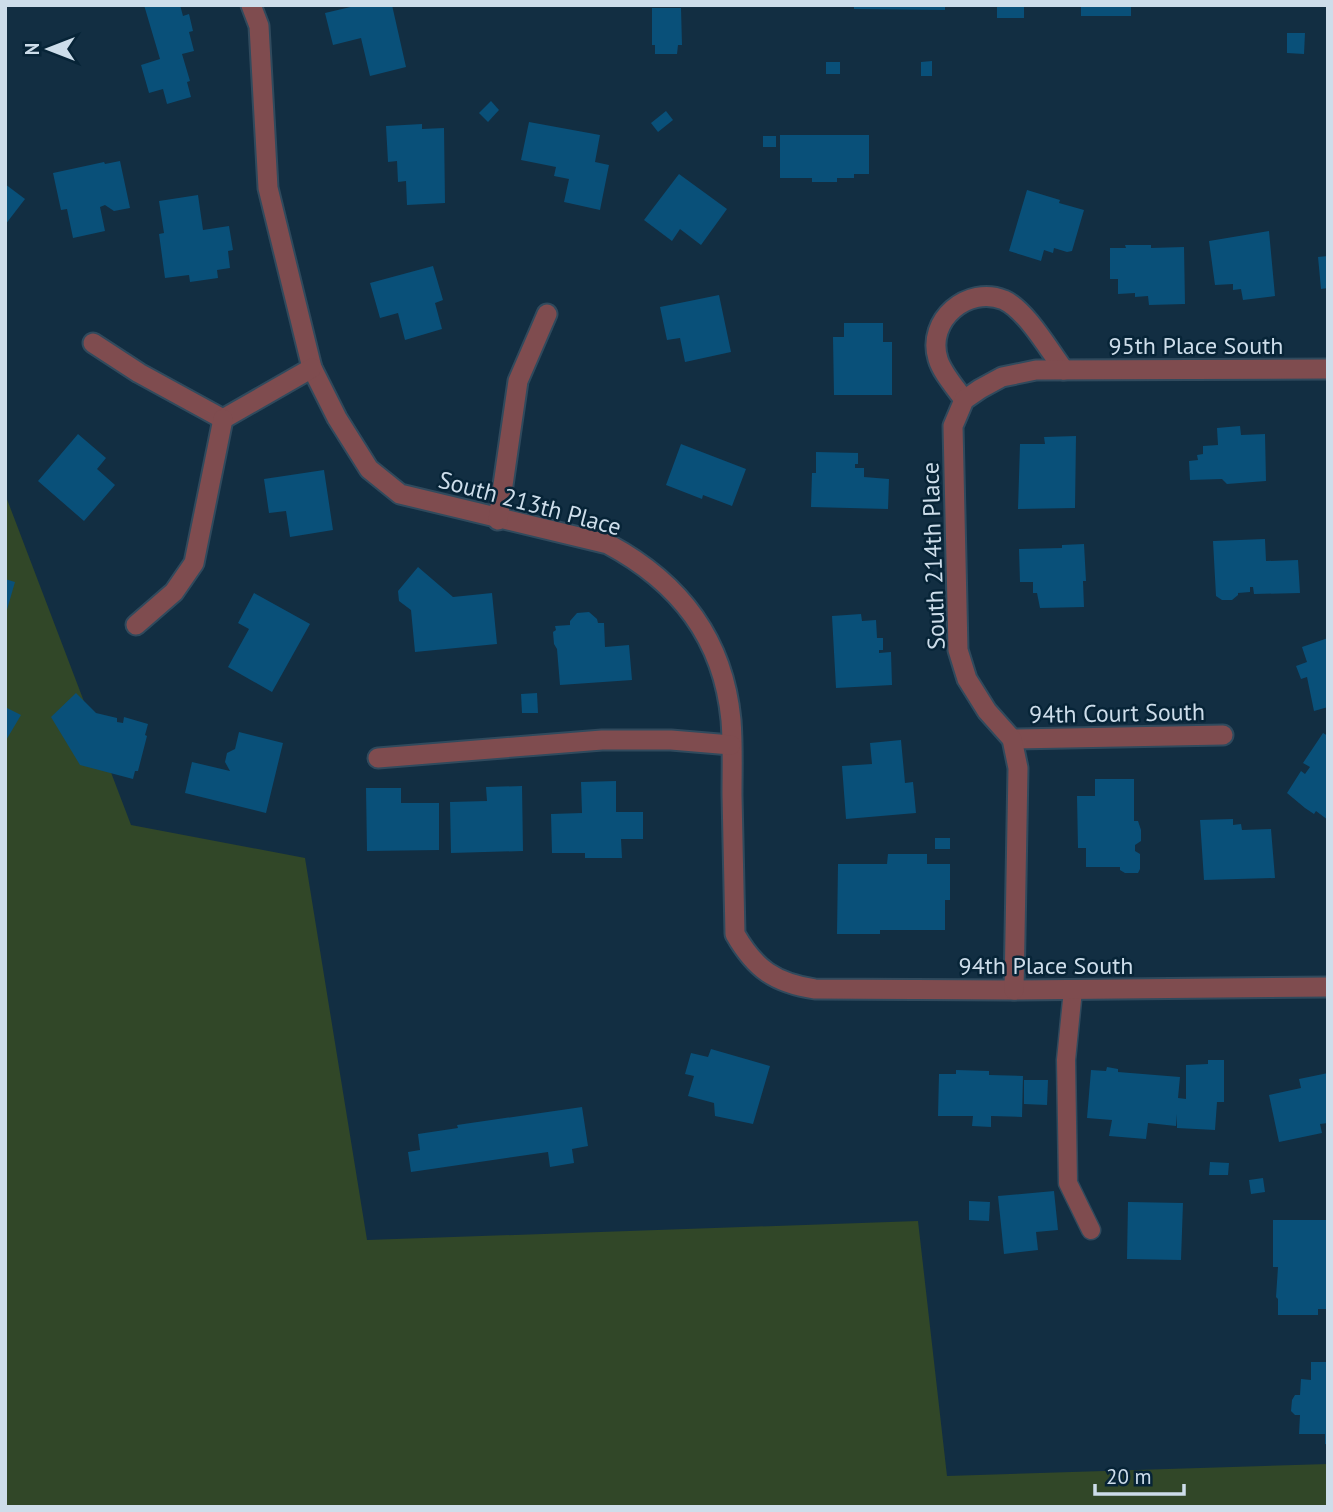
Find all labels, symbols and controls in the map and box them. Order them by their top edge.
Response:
north arrow [14,14,84,84]
text: N [20,43,44,55]
street label: 95th Place South [1109,330,1283,361]
street label: South 214th Place [914,462,952,650]
street label: South 213th Place [435,464,625,542]
street label: 94th Court South [1029,696,1205,730]
street label: 94th Place South [959,950,1133,981]
scale bar [1095,1452,1184,1496]
text: 20 m [1106,1463,1152,1490]

